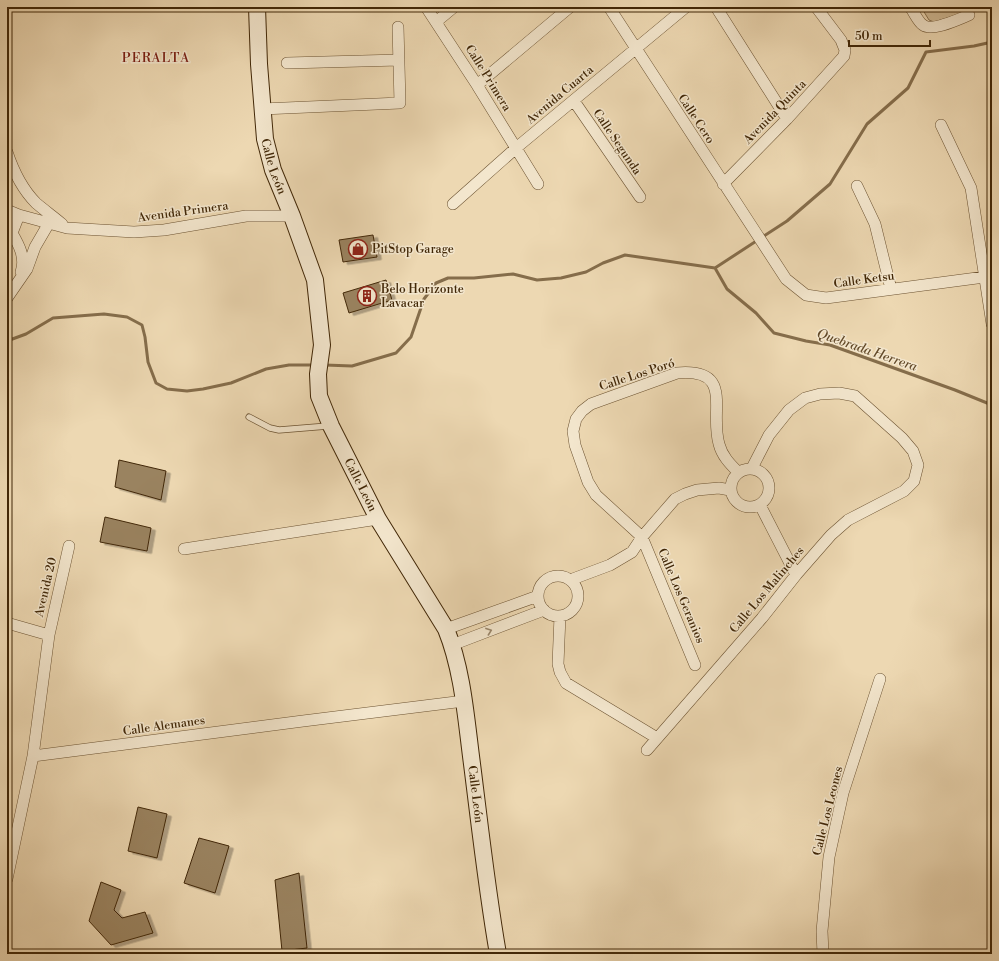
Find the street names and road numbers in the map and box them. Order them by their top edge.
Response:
street label: Calle Primera [462,42,515,115]
street label: Avenida Cuarta [523,62,597,128]
street label: Avenida Quinta [740,76,810,148]
street label: Calle Cero [674,91,718,147]
street label: Calle Segunda [590,106,645,178]
street label: Calle León [258,137,290,197]
street label: Avenida Primera [136,198,230,226]
street label: Calle Ketsu [833,268,895,292]
street label: Calle Los Poró [597,356,677,394]
street label: Calle León [341,456,381,514]
street label: Calle Los Malinches [726,544,808,636]
street label: Calle Los Geranios [654,546,708,646]
street label: Avenida 20 [32,556,60,619]
street label: Calle Alemanes [122,713,206,739]
street label: Calle León [465,765,487,824]
street label: Calle Los Leones [810,765,846,857]

